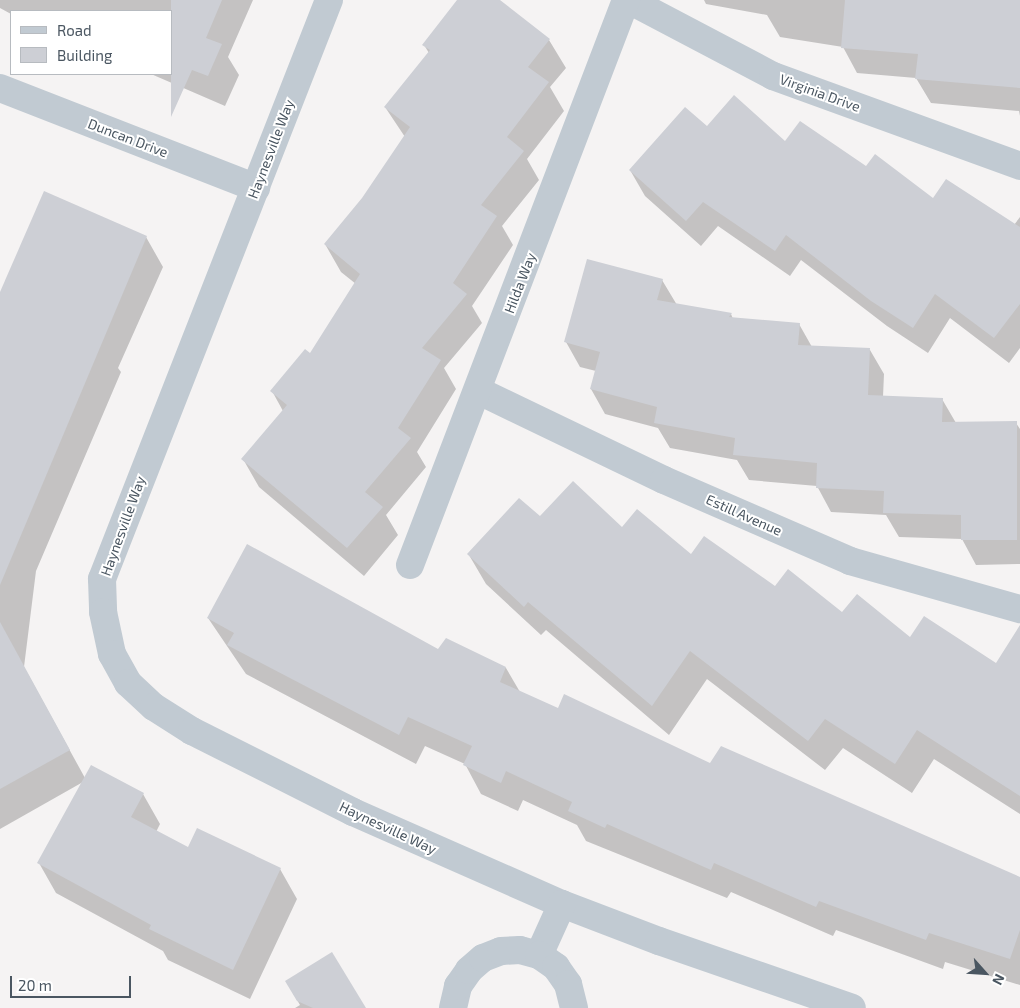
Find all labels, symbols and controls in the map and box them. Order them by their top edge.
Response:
legend [10,10,172,75]
text: Road [57,21,92,39]
text: Building [57,46,112,64]
street label: Virginia Drive [777,71,863,115]
street label: Haynesville Way [244,97,298,201]
street label: Duncan Drive [86,115,170,161]
street label: Hilda Way [501,250,539,316]
street label: Haynesville Way [97,474,149,578]
street label: Estill Avenue [703,491,785,539]
street label: Haynesville Way [337,798,439,858]
north arrow [960,948,1010,998]
scale bar [12,966,134,998]
text: N [989,972,1009,988]
text: 20 m [18,976,52,994]

